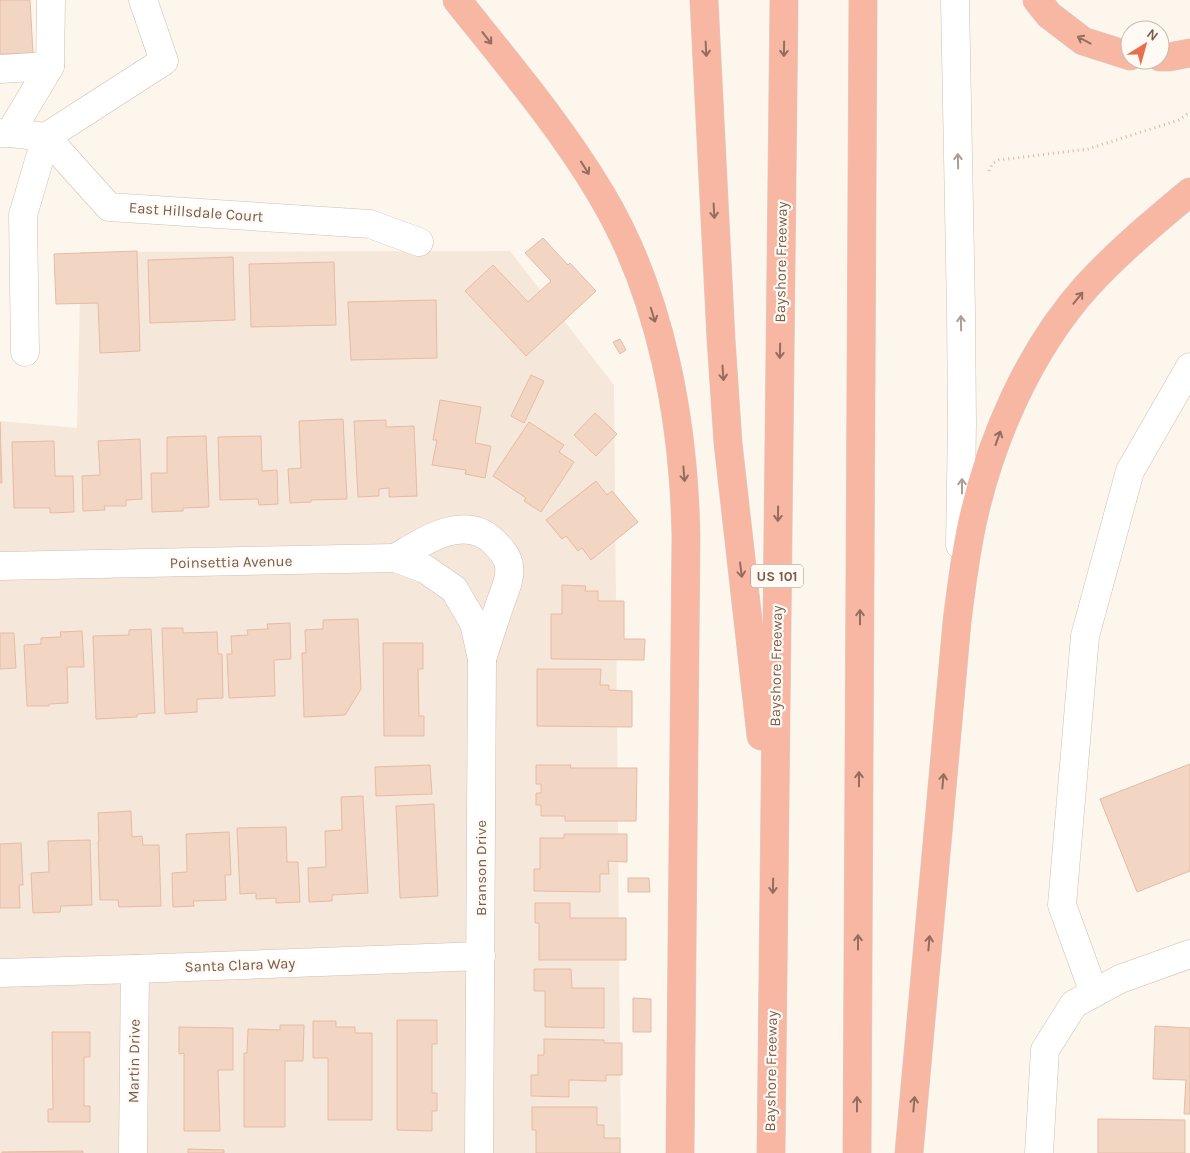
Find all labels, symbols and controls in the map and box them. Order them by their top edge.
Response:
north arrow [1120,20,1170,70]
text: N [1143,25,1162,45]
one-way arrow [482,31,493,44]
one-way arrow [1077,35,1092,45]
one-way arrow [702,40,711,56]
one-way arrow [779,40,789,56]
one-way arrow [953,153,963,170]
one-way arrow [580,161,590,175]
street label: East Hillsdale Court [128,198,264,226]
street label: Bayshore Freeway [771,201,791,323]
one-way arrow [710,203,719,219]
one-way arrow [1072,292,1083,305]
one-way arrow [648,307,658,323]
one-way arrow [956,315,966,332]
one-way arrow [775,342,785,359]
one-way arrow [718,365,728,381]
one-way arrow [994,431,1003,446]
one-way arrow [679,466,688,482]
one-way arrow [957,478,967,494]
one-way arrow [773,505,783,521]
street label: Poinsettia Avenue [170,552,292,572]
one-way arrow [736,562,746,578]
road number: US 101 [751,564,803,588]
street label: Bayshore Freeway [766,605,786,727]
one-way arrow [855,609,865,626]
one-way arrow [854,772,864,788]
one-way arrow [939,773,948,789]
street label: Branson Drive [472,820,490,916]
one-way arrow [768,878,778,894]
one-way arrow [853,934,863,950]
one-way arrow [925,935,934,951]
street label: Santa Clara Way [184,954,296,976]
street label: Bayshore Freeway [761,1010,781,1132]
street label: Martin Drive [124,1019,144,1103]
one-way arrow [852,1097,862,1113]
one-way arrow [909,1097,919,1113]

